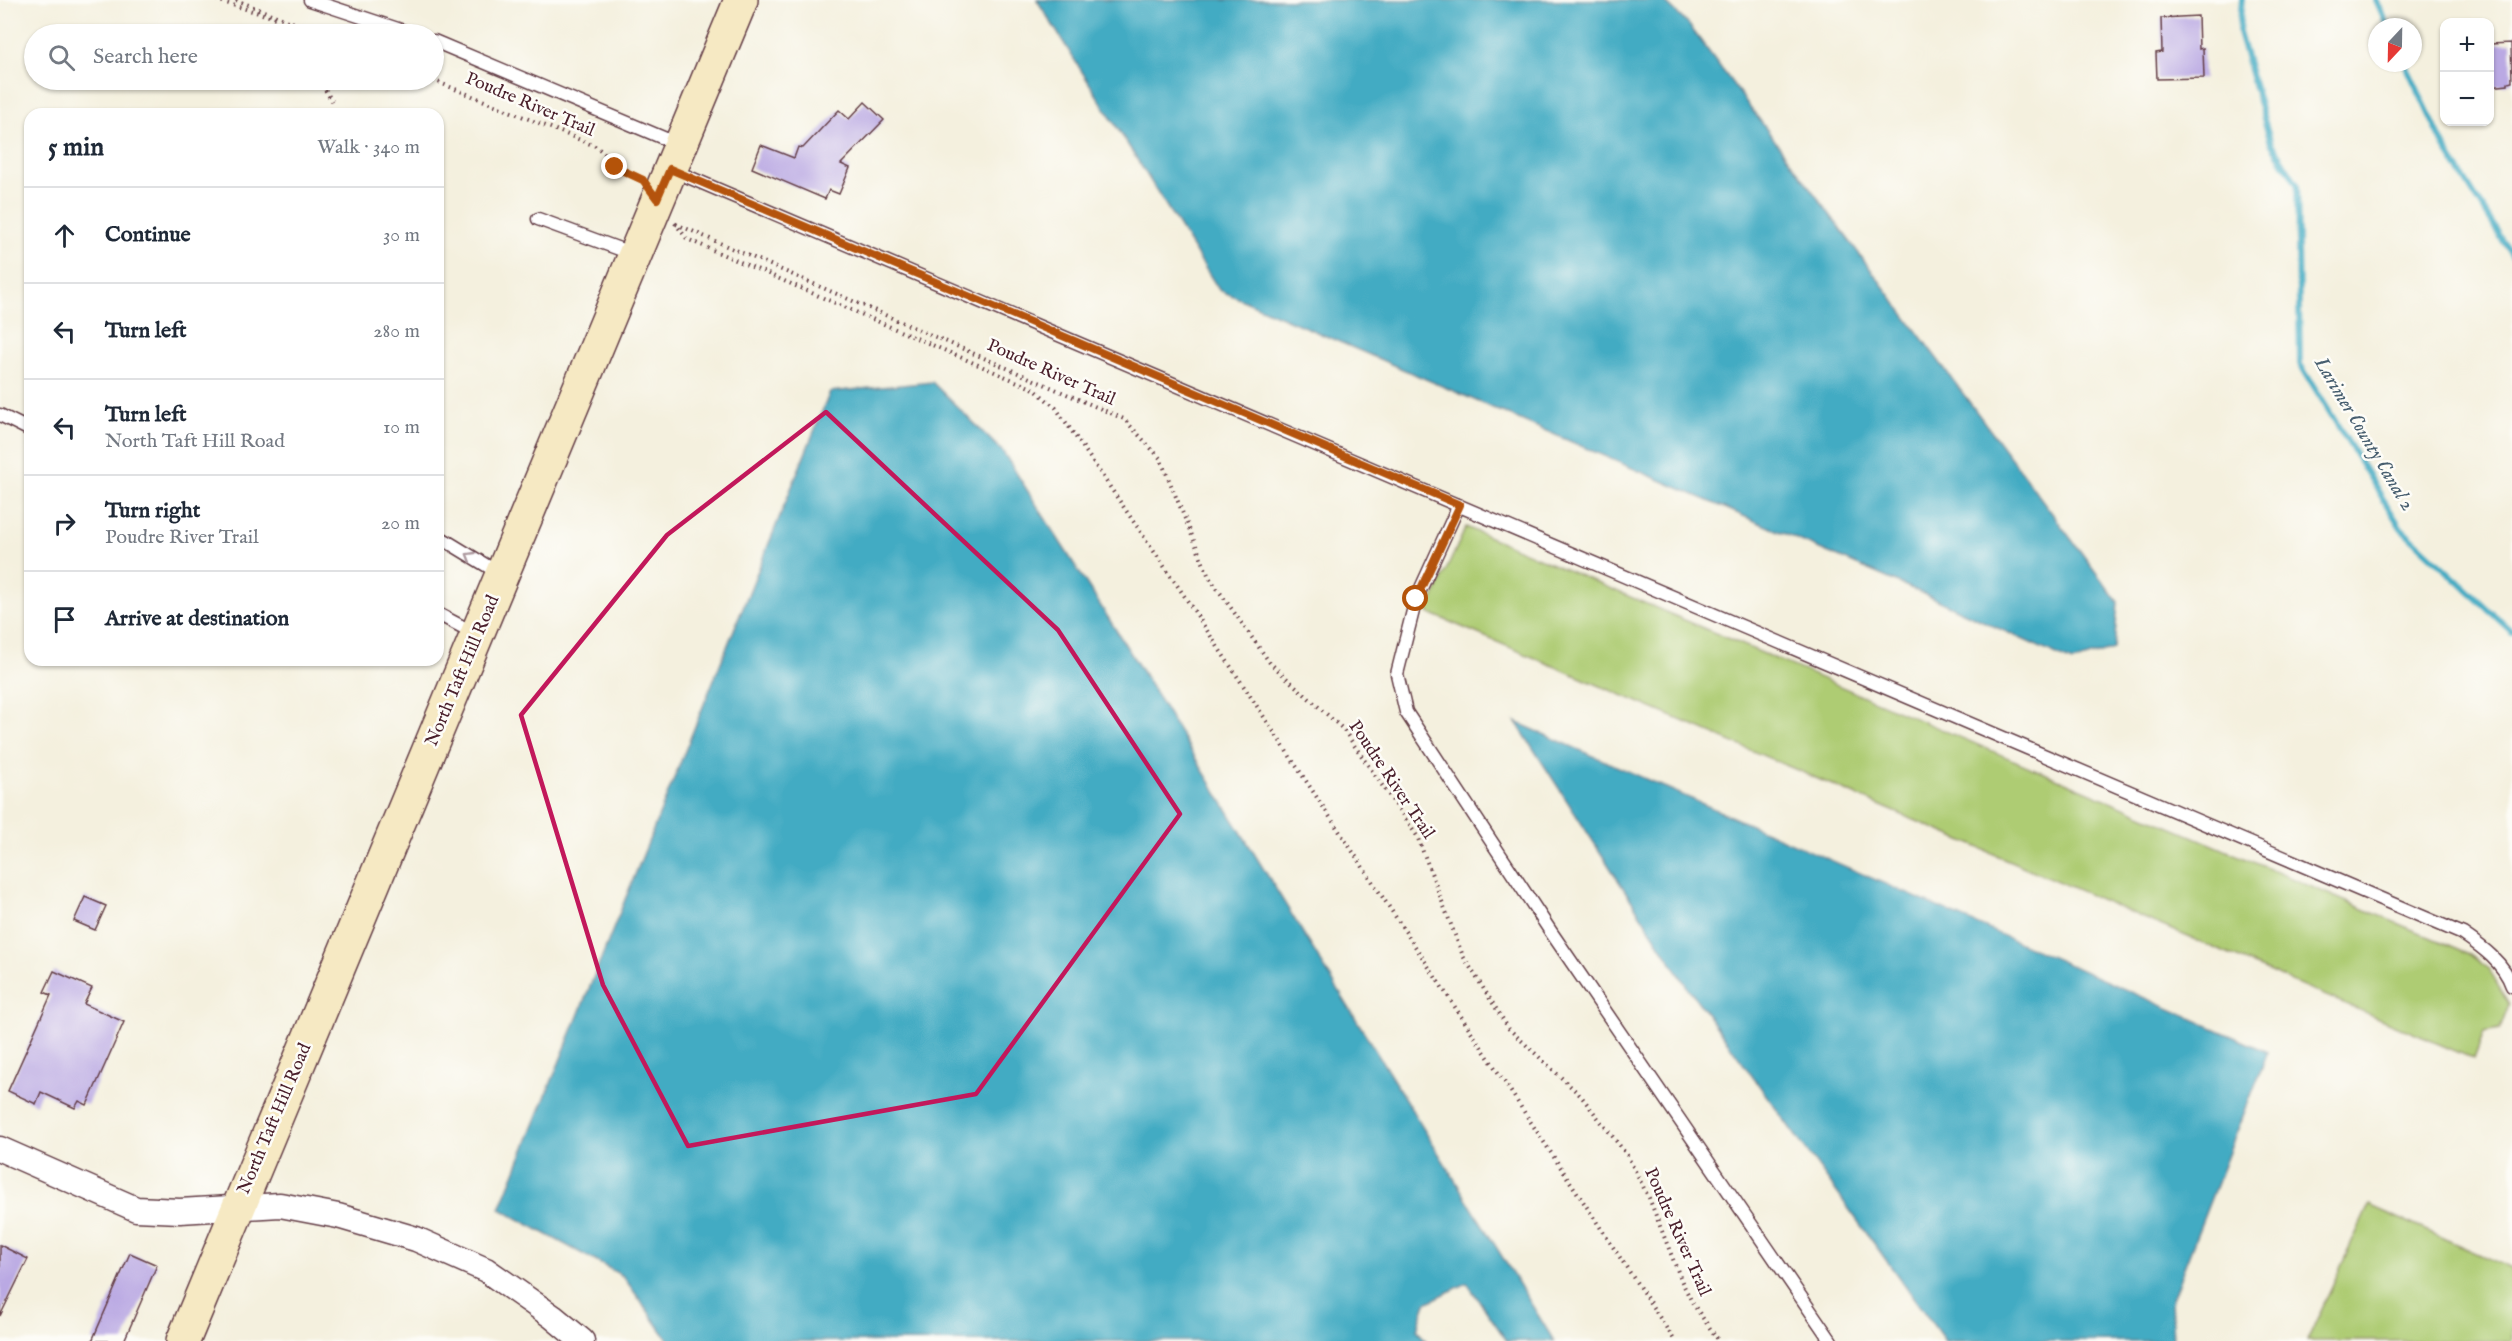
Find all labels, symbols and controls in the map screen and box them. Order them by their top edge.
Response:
north arrow [2368,18,2422,72]
map controls [2440,18,2494,126]
button: + [2440,18,2494,72]
search box [24,24,444,90]
icon: search [45,41,78,74]
text: Search here [93,43,198,71]
street label: Poudre River Trail [462,67,598,143]
button: − [2440,72,2494,126]
text: 5 min [48,131,104,164]
text: Walk · 340 m [317,135,420,160]
route end [601,153,627,179]
icon: ahead [48,219,81,252]
text: Continue [105,221,191,249]
text: 30 m [383,223,420,248]
icon: left [48,315,81,348]
text: Turn left [105,317,187,345]
text: 280 m [373,319,420,344]
street label: Poudre River Trail [983,334,1119,412]
water label: Larimer County Canal 2 [2308,352,2420,516]
text: Turn left [105,401,187,429]
icon: left [48,411,81,444]
text: 10 m [383,415,420,440]
text: North Taft Hill Road [105,429,285,454]
text: Turn right [105,497,200,525]
icon: right [48,507,81,540]
text: 20 m [381,511,420,536]
text: Poudre River Trail [105,525,259,550]
one-way arrow [466,551,476,563]
route start [1402,585,1428,611]
street label: North Taft Hill Road [421,592,505,750]
icon: arrive [48,603,81,636]
text: Arrive at destination [105,605,289,633]
street label: Poudre River Trail [1343,716,1439,844]
street label: North Taft Hill Road [233,1040,317,1198]
street label: Poudre River Trail [1638,1164,1716,1300]

